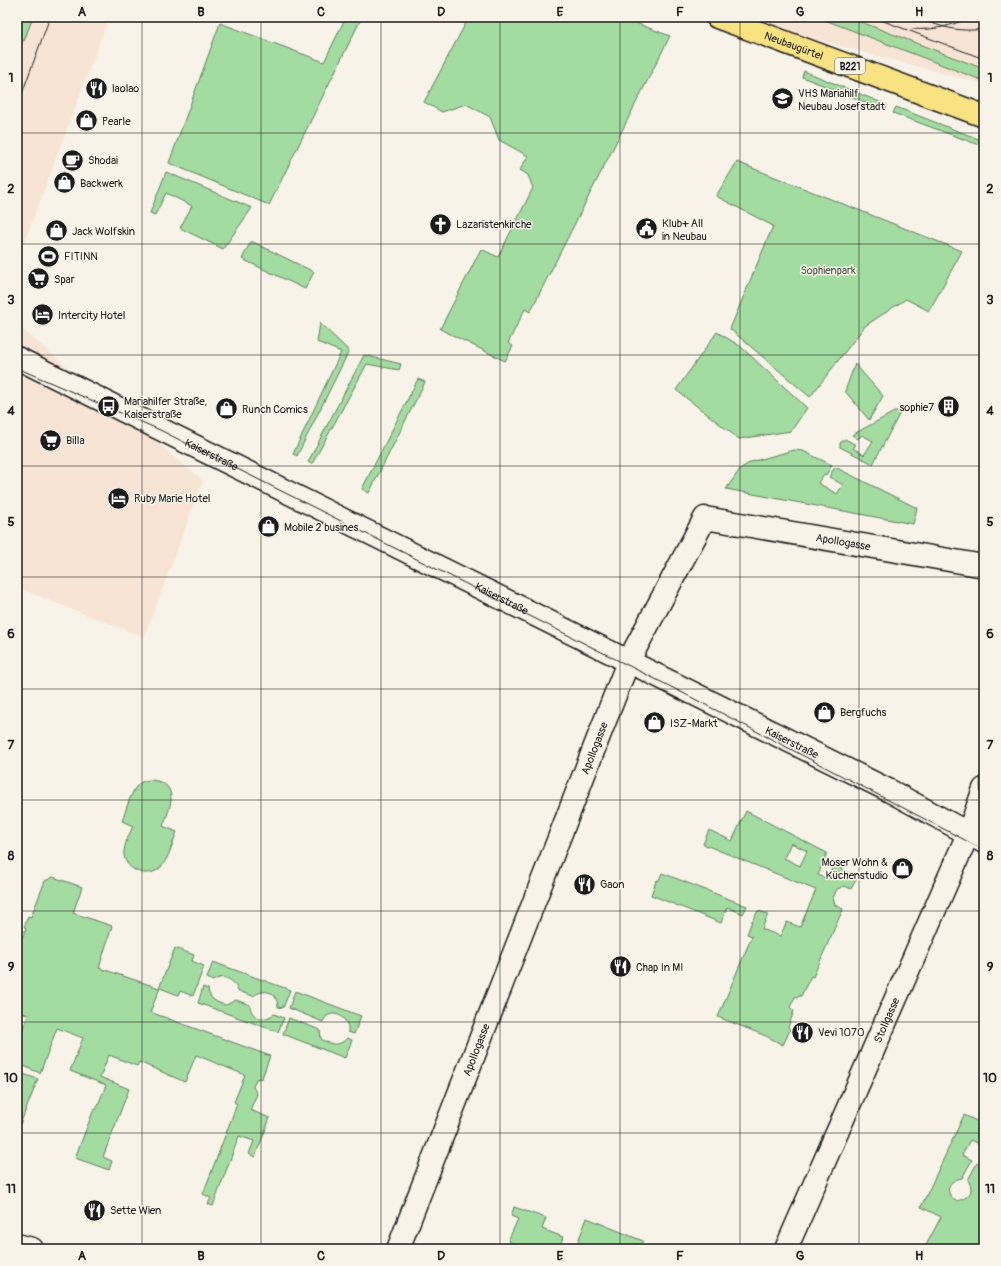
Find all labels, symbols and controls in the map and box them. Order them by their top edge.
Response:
text: A [78,4,87,20]
text: B [197,4,205,20]
text: C [317,4,325,20]
text: D [437,4,445,20]
text: E [557,4,564,20]
text: F [676,4,684,20]
text: G [796,4,805,20]
text: H [915,4,923,20]
street label: Neubaugürtel [762,29,825,63]
road number: B221 [835,58,865,74]
text: 1 [8,70,14,86]
text: 1 [987,70,993,86]
restaurant icon: laolao [83,75,109,101]
place label: laolao [112,82,139,95]
school or university icon: VHS Mariahilf Neubau Josefstadt [770,86,796,112]
place label: VHS Mariahilf Neubau Josefstadt [798,87,885,113]
shop icon: Pearle [74,108,100,134]
place label: Pearle [102,115,131,128]
cafe icon: Shodai [60,147,86,173]
place label: Shodai [88,154,118,167]
shop icon: Backwerk [52,170,78,196]
place label: Backwerk [80,177,123,190]
text: 2 [7,181,15,197]
text: 2 [986,181,994,197]
church icon: Lazaristenkirche [427,211,453,237]
public building icon: Klub+ All in Neubau [633,216,659,242]
place label: Klub+ All in Neubau [662,217,707,243]
shop icon: Jack Wolfskin [43,218,69,244]
place label: Lazaristenkirche [456,218,532,231]
place label: Jack Wolfskin [72,225,135,238]
sports icon: FITINN [35,243,61,269]
place label: FITINN [64,250,98,263]
park label: Sophienpark [800,264,856,277]
supermarket icon: Spar [26,266,52,292]
place label: Spar [54,273,75,286]
text: 3 [7,292,15,308]
text: 3 [986,292,994,308]
hotel icon: Intercity Hotel [30,302,56,328]
place label: Intercity Hotel [58,309,125,322]
bus stop icon: Mariahilfer Straße, Kaiserstraße [96,394,122,420]
building icon: sophie7 [936,394,962,420]
place label: Mariahilfer Straße, Kaiserstraße [124,395,207,421]
shop icon: Runch Comics [214,396,240,422]
place label: sophie7 [899,401,934,414]
text: 4 [7,403,15,419]
place label: Runch Comics [242,403,308,416]
text: 4 [986,403,994,419]
supermarket icon: Billa [38,427,64,453]
place label: Billa [66,434,85,447]
street label: Kaiserstraße [182,436,241,474]
hotel icon: Ruby Marie Hotel [105,485,131,511]
place label: Ruby Marie Hotel [134,492,210,505]
text: 5 [7,514,15,530]
shop icon: Mobile 2 busines [255,514,281,540]
text: 5 [986,514,994,530]
place label: Mobile 2 busines [284,521,358,534]
street label: Apollogasse [815,531,872,553]
street label: Kaiserstraße [473,580,531,618]
text: 6 [7,626,15,642]
text: 6 [986,626,994,642]
shop icon: Bergfuchs [812,699,838,725]
place label: Bergfuchs [840,706,886,719]
shop icon: ISZ-Markt [642,710,668,736]
place label: ISZ-Markt [670,717,718,730]
street label: Apollogasse [579,720,611,776]
street label: Kaiserstraße [763,724,821,762]
text: 7 [8,737,15,753]
text: 7 [987,737,994,753]
text: 8 [8,848,15,864]
text: 8 [987,848,994,864]
shop icon: Moser Wohn & Küchenstudio [890,855,916,881]
place label: Moser Wohn & Küchenstudio [822,856,888,882]
restaurant icon: Gaon [572,871,598,897]
place label: Gaon [600,878,624,891]
restaurant icon: Chap In MI [608,954,634,980]
text: 9 [8,959,15,975]
text: 9 [987,959,994,975]
place label: Chap In MI [636,961,683,974]
street label: Stollgasse [871,995,903,1045]
restaurant icon: Vevi 1070 [789,1019,815,1045]
street label: Apollogasse [460,1021,493,1078]
place label: Vevi 1070 [818,1026,864,1039]
text: 10 [4,1070,18,1086]
text: 10 [983,1070,997,1086]
text: 11 [6,1181,16,1197]
text: 11 [985,1181,995,1197]
restaurant icon: Sette Wien [82,1197,108,1223]
place label: Sette Wien [110,1204,161,1217]
text: A [78,1248,87,1264]
text: B [197,1248,205,1264]
text: C [317,1248,325,1264]
text: D [437,1248,445,1264]
text: E [557,1248,564,1264]
text: F [676,1248,684,1264]
text: G [796,1248,805,1264]
text: H [915,1248,923,1264]

